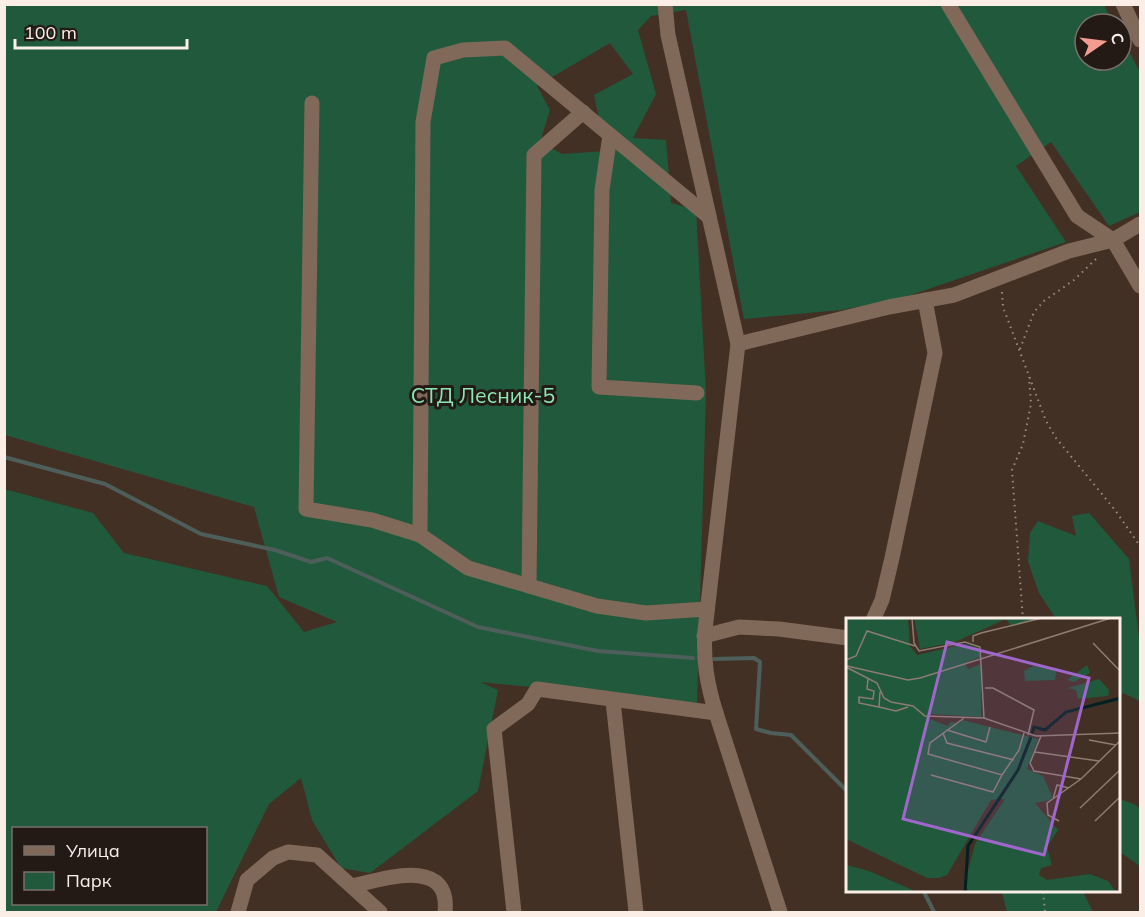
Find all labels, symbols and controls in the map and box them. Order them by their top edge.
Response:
scale bar [15,12,188,50]
north arrow [1073,12,1133,72]
text: 100 m [24,21,77,44]
text: С [1107,31,1129,46]
park label: СТД Лесник-5 [411,382,555,408]
inset map [846,618,1121,893]
legend [12,827,207,905]
text: Улица [65,839,120,862]
text: Парк [66,869,112,892]

